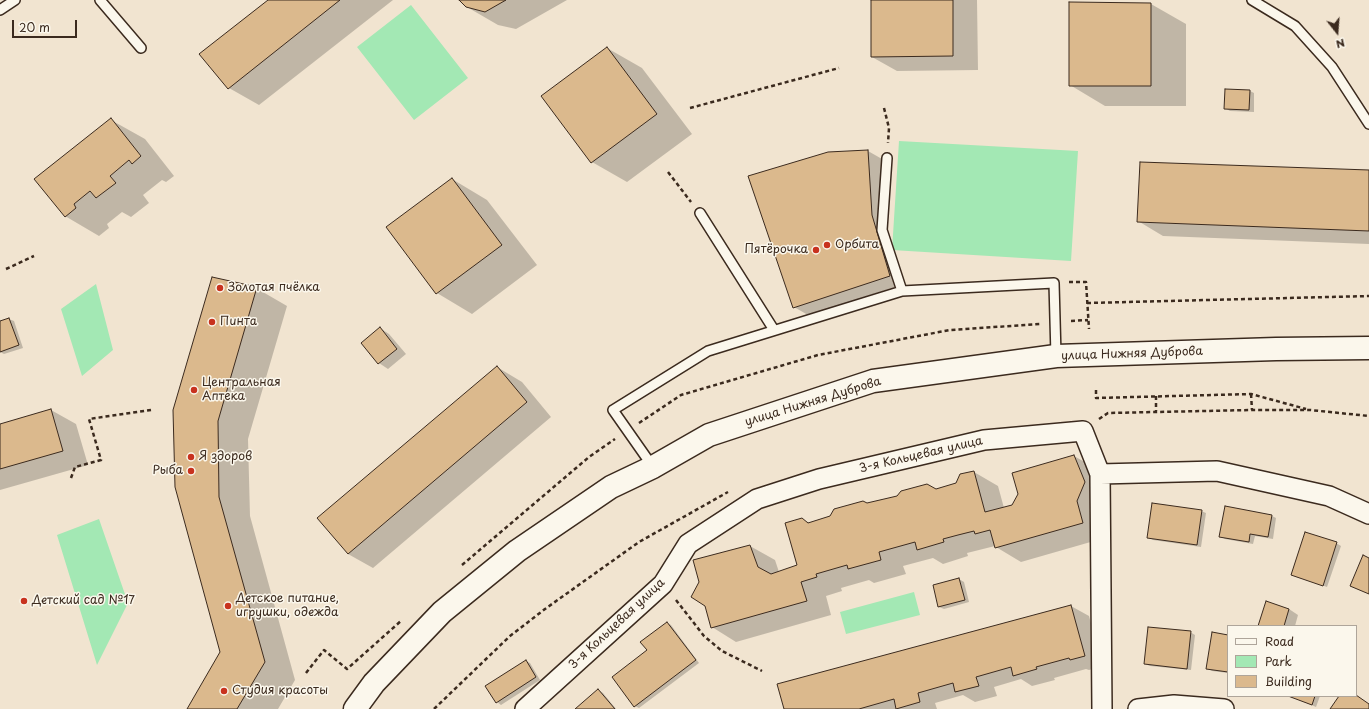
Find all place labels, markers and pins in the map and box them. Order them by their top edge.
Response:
place label: Орбита [835,238,879,252]
marker: Орбита [822,240,832,250]
place label: Пятёрочка [745,243,808,257]
marker: Пятёрочка [811,245,821,255]
place label: Золотая пчёлка [228,281,320,295]
marker: Золотая пчёлка [215,283,225,293]
place label: Пинта [220,315,257,329]
marker: Пинта [207,317,217,327]
place label: Центральная Аптека [202,376,281,404]
marker: Центральная Аптека [189,385,199,395]
place label: Я здоров [199,450,252,464]
marker: Я здоров [186,452,196,462]
place label: Рыба [153,464,183,478]
marker: Рыба [186,466,196,476]
place label: Детское питание, игрушки, одежда [236,592,339,620]
place label: Детский сад №17 [32,594,135,608]
marker: Детский сад №17 [19,596,29,606]
marker: Детское питание, игрушки, одежда [223,601,233,611]
place label: Студия красоты [232,684,328,698]
marker: Студия красоты [219,686,229,696]

